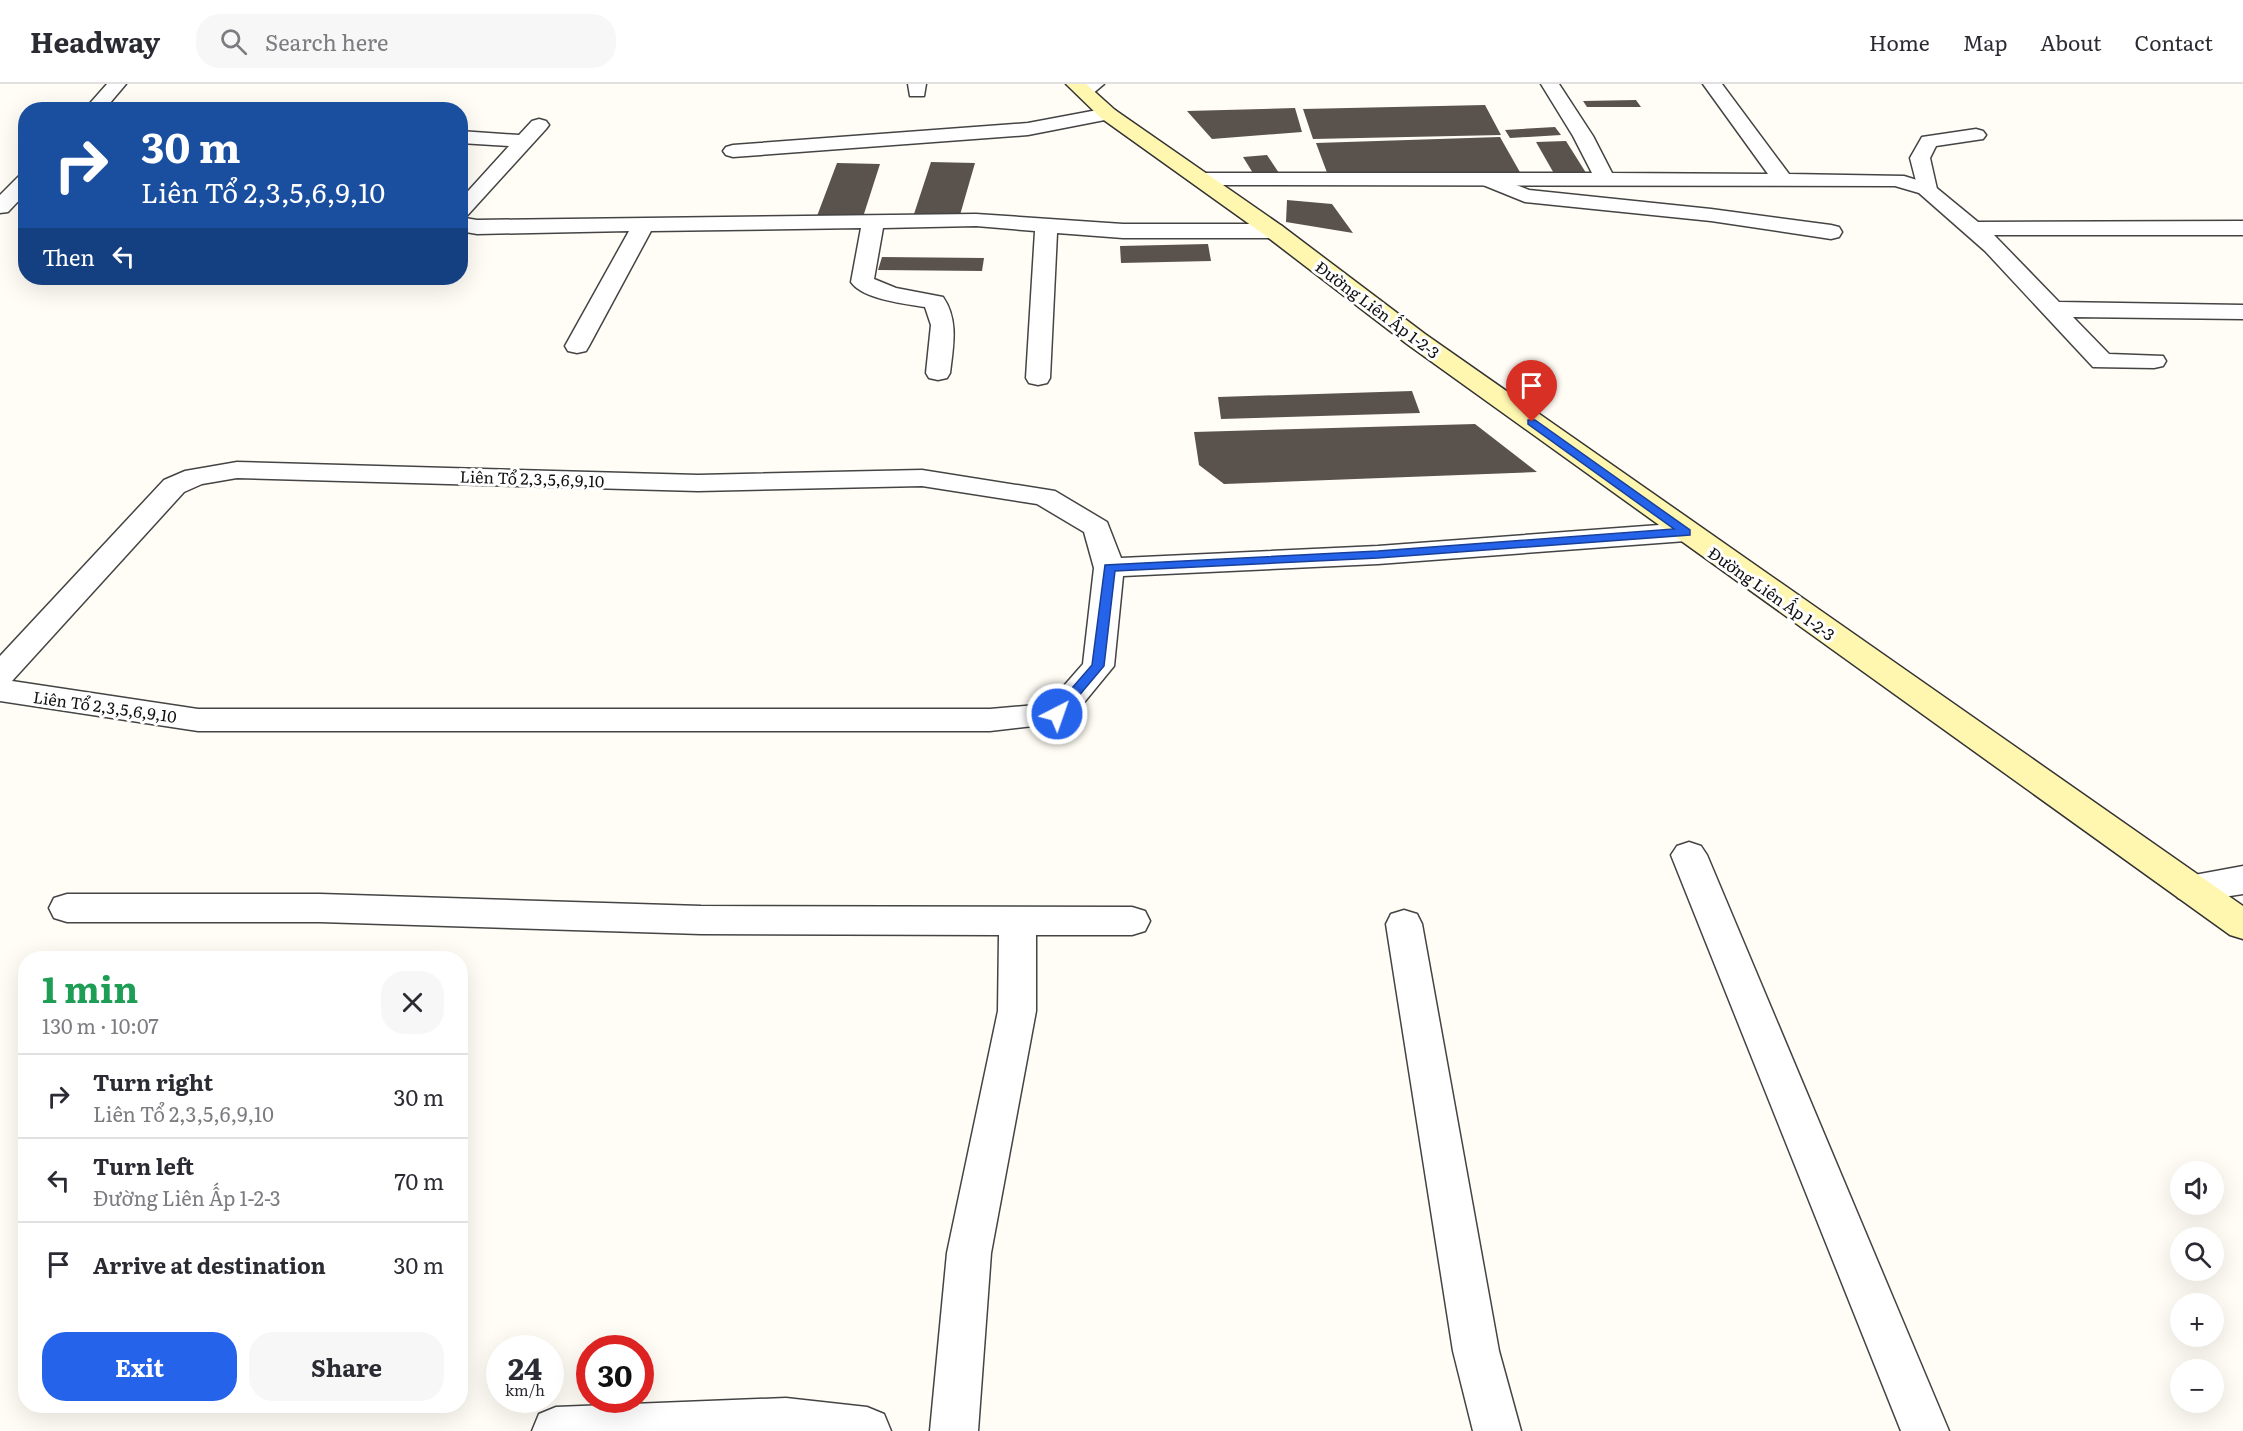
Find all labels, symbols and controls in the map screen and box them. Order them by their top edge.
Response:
search box [196,14,616,68]
text: Headway [30,20,160,62]
icon: search [217,25,250,58]
text: Search here [265,25,388,58]
text: Home [1869,26,1930,57]
text: Map [1963,26,2007,57]
text: About [2040,26,2102,57]
text: Contact [2135,26,2213,57]
text: 30 m [141,114,241,176]
icon: right [42,126,120,204]
text: Liên Tổ 2,3,5,6,9,10 [141,171,385,211]
text: Then [42,240,95,273]
icon: left [107,240,140,273]
street label: Đường Liên Ấp 1-2-3 [1311,254,1445,364]
pin [1506,360,1557,422]
icon: arrive [1515,369,1548,402]
street label: Liên Tổ 2,3,5,6,9,10 [459,463,605,493]
street label: Đường Liên Ấp 1-2-3 [1704,540,1840,646]
position arrow [1025,682,1089,746]
street label: Liên Tổ 2,3,5,6,9,10 [32,684,178,728]
text: 1 min [42,961,138,1014]
button: close [381,971,444,1034]
text: 130 m · 10:07 [42,1010,159,1040]
text: Turn right [93,1065,213,1098]
icon: right [42,1080,75,1113]
text: 30 m [394,1080,444,1113]
text: Liên Tổ 2,3,5,6,9,10 [93,1098,274,1128]
text: Turn left [93,1149,194,1182]
map controls [2170,1161,2224,1413]
button: sound [2170,1161,2224,1215]
icon: left [42,1164,75,1197]
text: 70 m [394,1164,444,1197]
text: Đường Liên Ấp 1-2-3 [93,1182,281,1212]
button: search [2170,1227,2224,1281]
icon: arrive [42,1248,75,1281]
text: Arrive at destination [93,1248,326,1281]
text: 30 m [394,1248,444,1281]
button: + [2170,1293,2224,1347]
button: Exit [42,1332,237,1401]
button: Share [249,1332,444,1401]
speed limit sign: 30 [576,1335,654,1413]
text: 24 [508,1345,542,1389]
button: − [2170,1359,2224,1413]
text: km/h [505,1378,545,1401]

